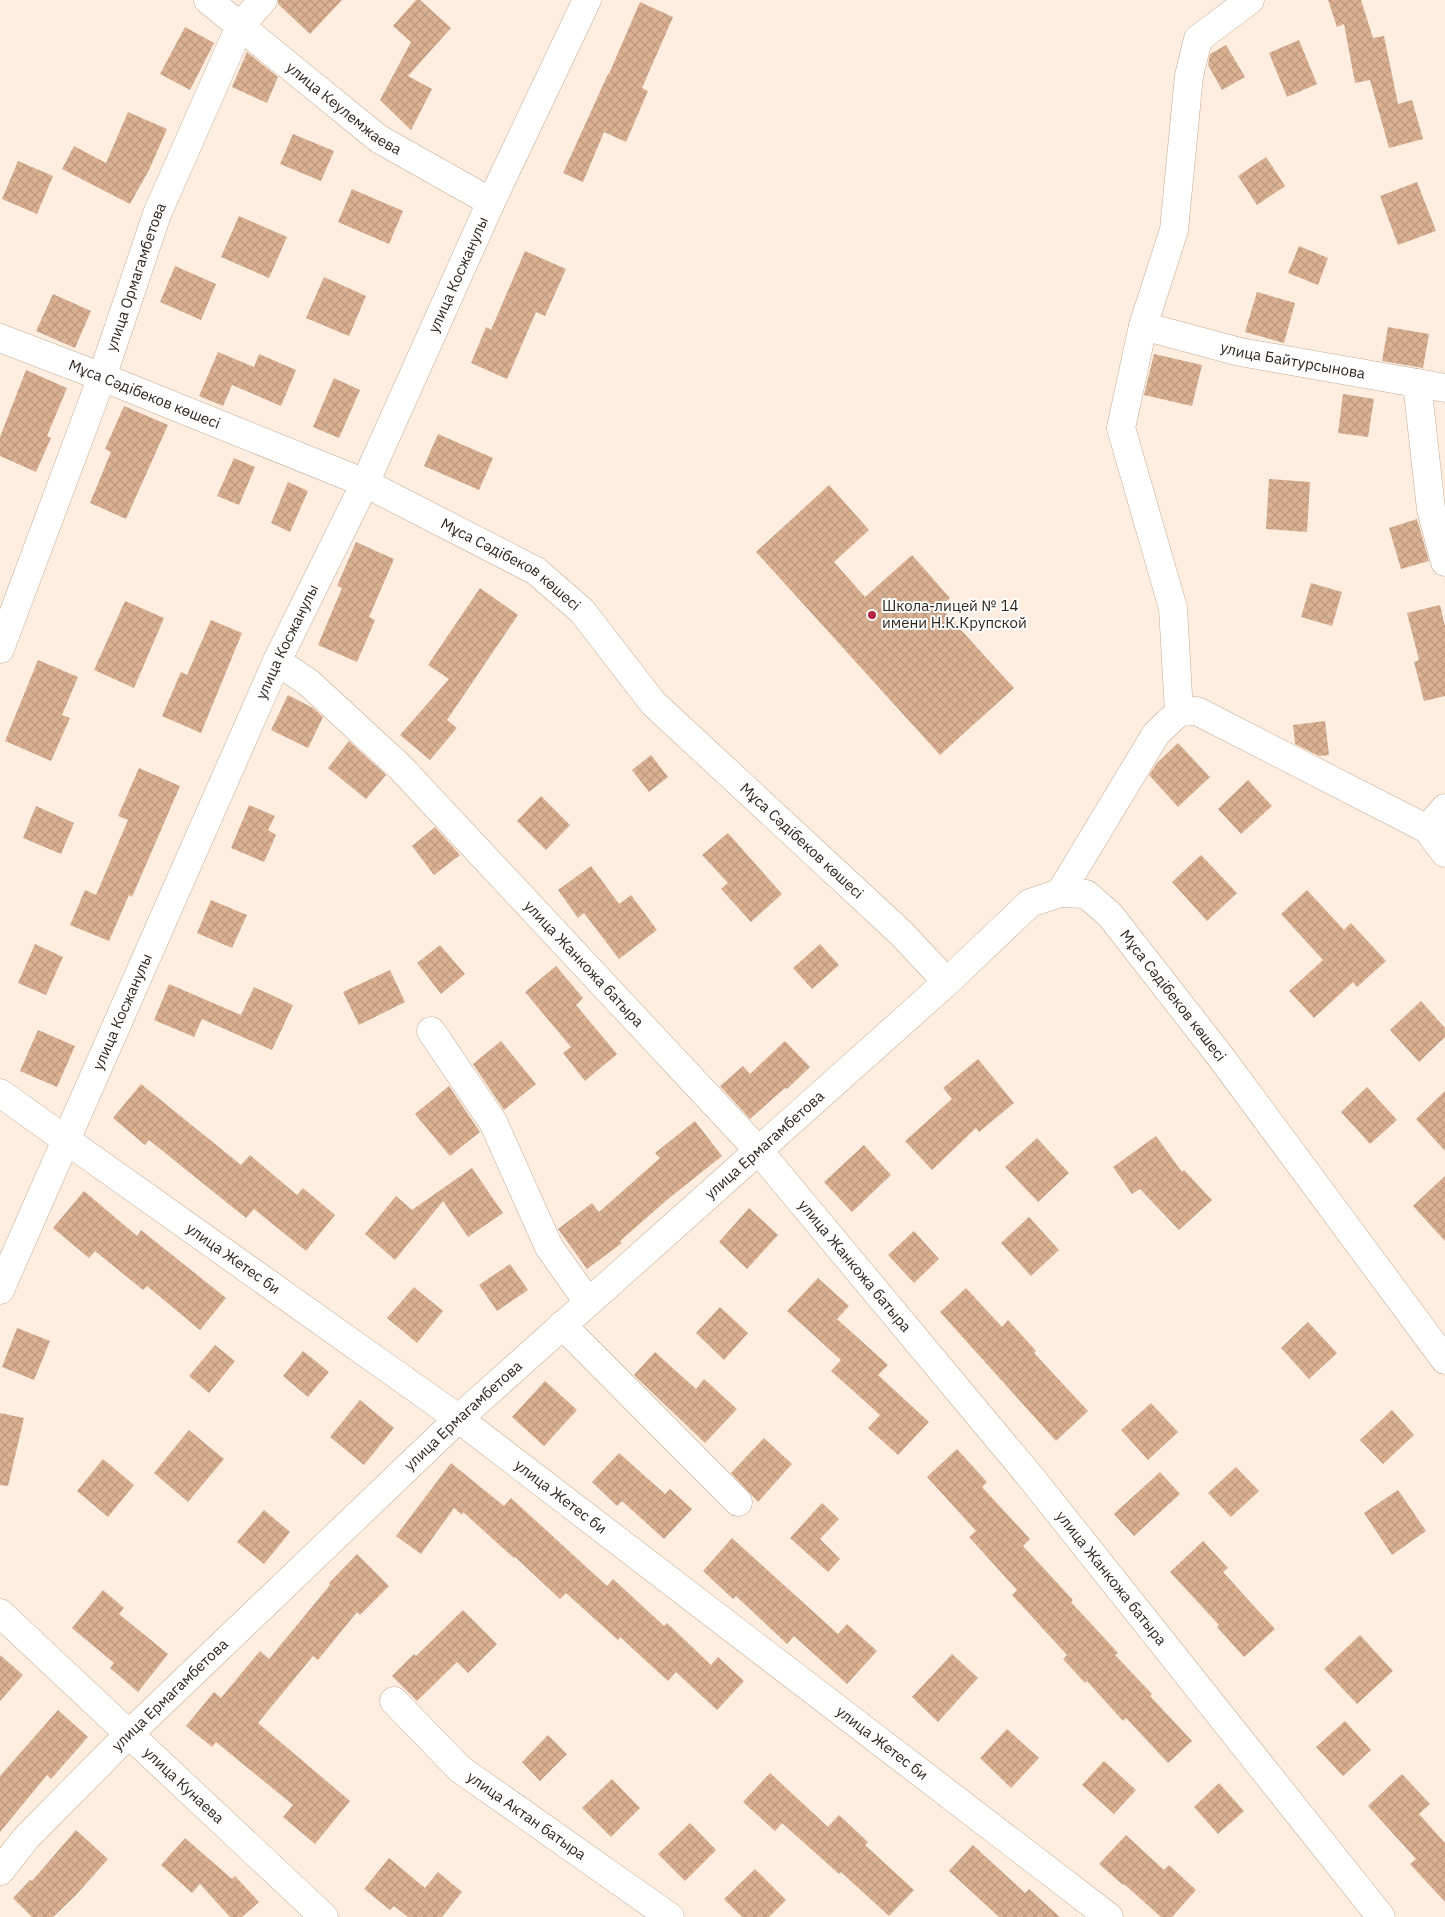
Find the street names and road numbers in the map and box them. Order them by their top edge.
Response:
street label: улица Кеулемжаева [283,57,405,159]
street label: улица Ормагамбетова [101,200,170,354]
street label: улица Косжанулы [424,214,492,336]
street label: улица Байтурсынова [1218,337,1367,383]
street label: Мұса Сәдібеков көшесі [66,355,223,433]
street label: Мұса Сәдібеков көшесі [438,514,585,614]
street label: улица Косжанулы [251,581,322,702]
street label: Мұса Сәдібеков көшесі [736,779,868,903]
street label: улица Жанкожа батыра [520,896,648,1031]
street label: Мұса Сәдібеков көшесі [1116,926,1231,1065]
street label: улица Косжанулы [88,950,156,1073]
street label: улица Ермагамбетова [700,1086,828,1203]
street label: улица Жанкожа батыра [794,1196,916,1336]
street label: улица Жетес би [183,1218,284,1298]
street label: улица Ермагамбетова [400,1356,526,1475]
street label: улица Жетес би [511,1455,611,1538]
street label: улица Жанкожа батыра [1052,1507,1171,1649]
street label: улица Ермагамбетова [108,1634,232,1755]
street label: улица Жетес би [833,1701,932,1784]
street label: улица Кунаева [140,1743,228,1827]
street label: улица Актан батыра [464,1767,590,1864]

